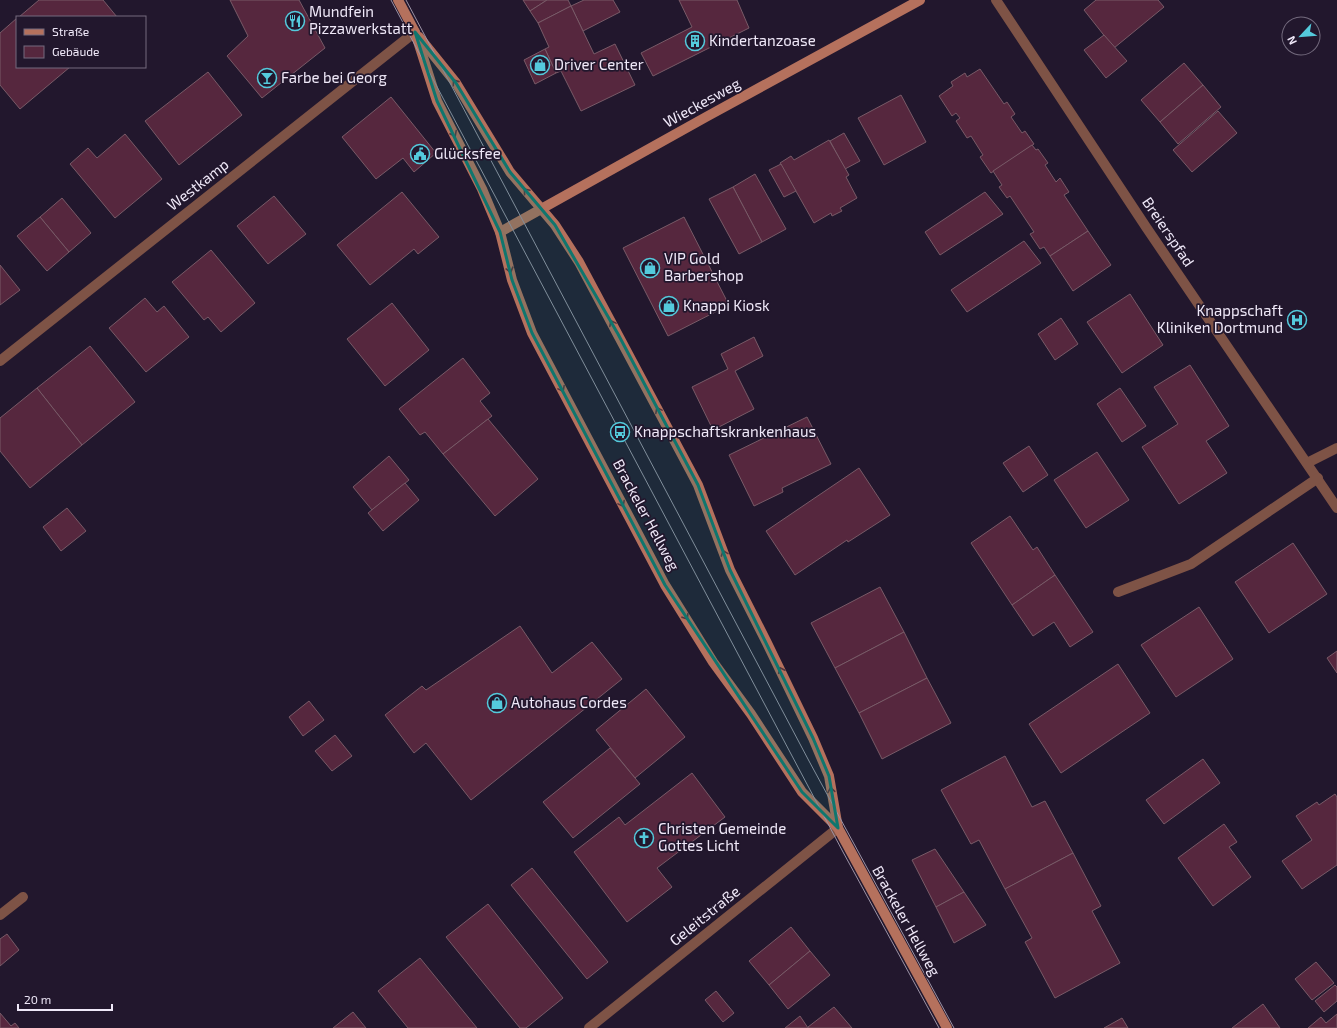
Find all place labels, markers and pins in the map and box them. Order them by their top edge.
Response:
place label: Mundfein Pizzawerkstatt [309,2,412,37]
restaurant icon: Mundfein Pizzawerkstatt [284,10,306,32]
building icon: Kindertanzoase [684,30,706,52]
place label: Kindertanzoase [709,31,816,49]
shop icon: Driver Center [529,54,551,76]
place label: Driver Center [554,55,644,73]
bar icon: Farbe bei Georg [256,67,278,89]
place label: Farbe bei Georg [281,68,388,86]
public building icon: Glücksfee [409,143,431,165]
place label: Glücksfee [434,144,501,162]
place label: VIP Gold Barbershop [664,249,744,284]
shop icon: VIP Gold Barbershop [639,257,661,279]
shop icon: Knappi Kiosk [658,295,680,317]
place label: Knappi Kiosk [683,296,770,314]
place label: Knappschaft Kliniken Dortmund [1157,301,1283,336]
hospital icon: Knappschaft Kliniken Dortmund [1286,309,1308,331]
bus stop icon: Knappschaftskrankenhaus [609,421,631,443]
place label: Knappschaftskrankenhaus [634,422,816,440]
shop icon: Autohaus Cordes [486,692,508,714]
place label: Autohaus Cordes [511,693,627,711]
place label: Christen Gemeinde Gottes Licht [658,819,786,854]
church icon: Christen Gemeinde Gottes Licht [633,827,655,849]

